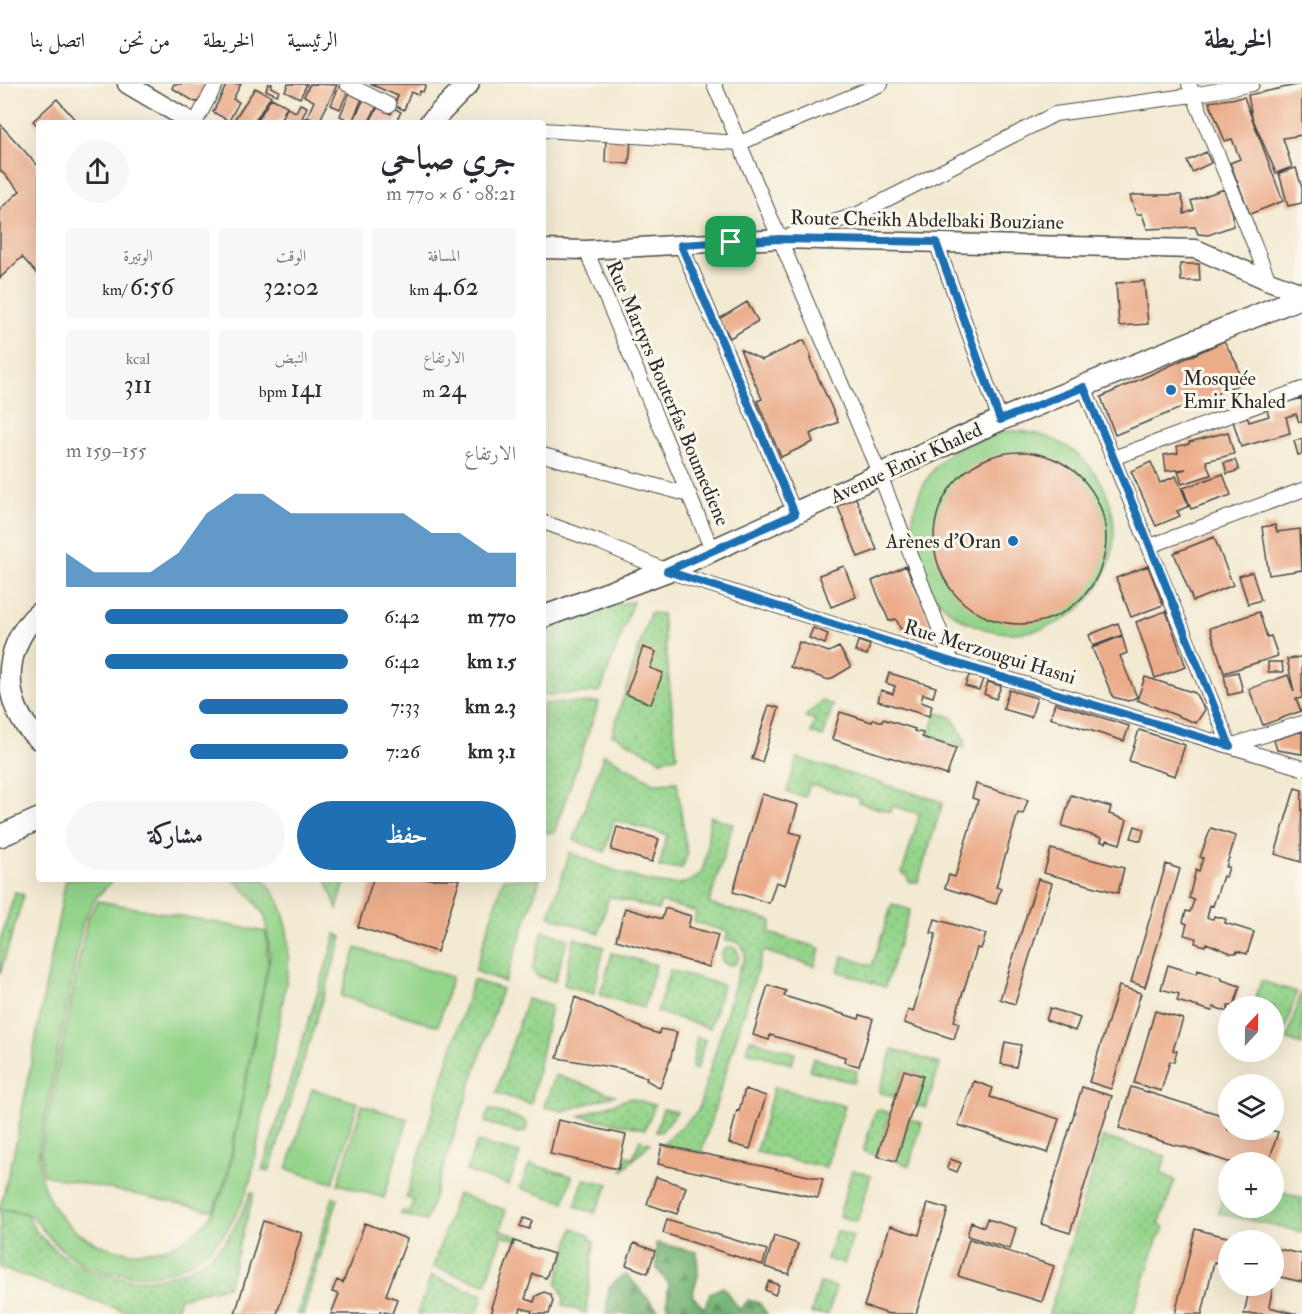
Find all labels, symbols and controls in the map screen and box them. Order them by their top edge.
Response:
text: الخريطة [1204,22,1272,57]
text: اتصل بنا [30,27,85,54]
text: من نحن [118,27,170,54]
text: الخريطة [203,27,254,54]
text: الرئيسية [287,27,338,54]
text: جري صباحي [380,138,516,179]
button: share [66,140,129,203]
text: 08:21 · 6 × 770 m [386,181,516,206]
street label: Route Cheikh Abdelbaki Bouziane [790,205,1064,235]
pin [705,216,756,267]
icon: arrive [714,225,747,258]
text: الوتيرة [123,246,153,266]
text: الوقت [276,246,306,266]
text: المسافة [428,246,460,266]
street label: Rue Martyrs Bouterfas Boumediene [601,257,735,529]
text: 6:56 [130,271,174,303]
text: 32:02 [263,271,319,303]
text: 4.62 [433,271,479,303]
text: /km [102,280,130,300]
text: km [409,280,433,300]
text: النبض [275,348,307,368]
text: الارتفاع [423,348,465,368]
text: kcal [126,349,150,369]
place label: Mosquée Emir Khaled [1183,366,1286,414]
text: 311 [124,369,152,401]
text: 141 [291,373,323,405]
text: 24 [438,373,466,405]
text: bpm [259,382,291,402]
text: m [423,382,438,402]
marker: Mosquée Emir Khaled [1164,383,1178,397]
street label: Avenue Emir Khaled [825,417,986,510]
text: 155–159 m [66,438,147,463]
text: الارتفاع [464,441,516,466]
place label: Arènes d'Oran [885,529,1001,554]
marker: Arènes d'Oran [1006,534,1020,548]
text: 6:42 [384,604,420,629]
text: 770 m [468,604,516,629]
street label: Rue Merzougui Hasni [901,614,1079,690]
text: 6:42 [384,649,420,674]
text: 1.5 km [467,649,516,674]
text: 7:33 [391,694,420,719]
text: 2.3 km [465,694,516,719]
text: 7:26 [386,739,420,764]
text: 3.1 km [468,739,516,764]
button: مشاركة [66,801,285,870]
button: حفظ [297,801,516,870]
north arrow [1218,996,1284,1062]
map controls [1218,996,1284,1296]
button: layers [1218,1074,1284,1140]
button: + [1218,1152,1284,1218]
button: − [1218,1230,1284,1296]

